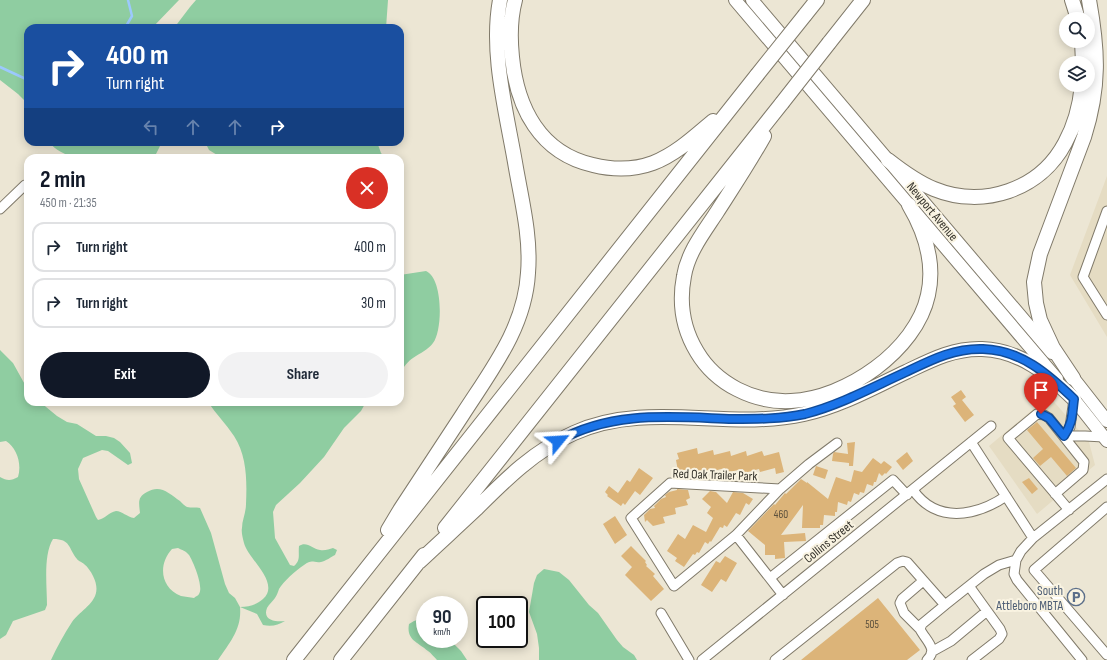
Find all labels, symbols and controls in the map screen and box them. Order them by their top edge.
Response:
map controls [1059,12,1095,92]
button: search [1059,12,1095,48]
text: 400 m [106,39,169,72]
icon: right [40,40,92,92]
button: layers [1059,56,1095,92]
text: Turn right [106,73,164,94]
icon: left [140,116,162,138]
icon: ahead [182,116,204,138]
icon: ahead [224,116,246,138]
icon: right [266,116,288,138]
text: 2 min [40,165,86,194]
button: close [346,167,388,209]
street label: Newport Avenue [903,179,961,244]
text: 450 m · 21:35 [40,195,97,211]
icon: right [42,236,64,258]
text: Turn right [76,238,128,257]
text: 400 m [354,238,386,257]
icon: right [42,292,64,314]
text: Turn right [76,294,128,313]
text: 30 m [361,294,386,313]
button: Exit [40,352,210,398]
button: Share [218,352,388,398]
pin [1024,373,1058,414]
icon: arrive [1030,379,1052,401]
position arrow [537,420,579,462]
street label: Red Oak Trailer Park [672,466,758,484]
house number: 460 [774,508,788,521]
street label: Collins Street [801,517,857,567]
place label: South Attleboro MBTA [995,583,1063,614]
parking icon: South Attleboro MBTA [1066,587,1086,607]
speed limit sign: 100 [476,596,528,648]
text: 90 [433,605,452,629]
house number: 505 [865,618,879,631]
text: km/h [433,626,451,638]

